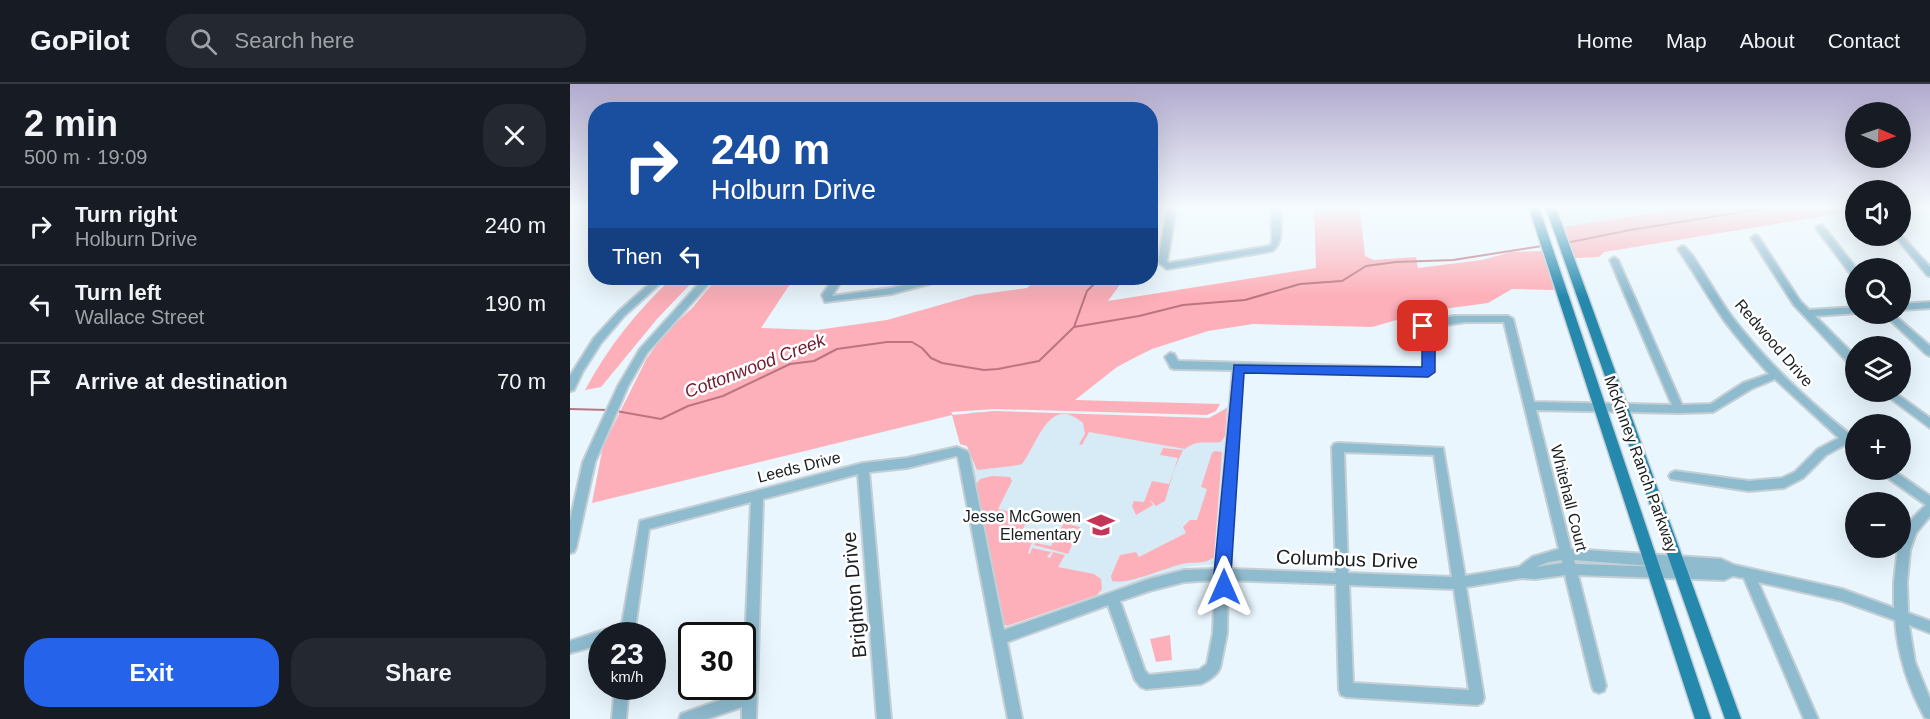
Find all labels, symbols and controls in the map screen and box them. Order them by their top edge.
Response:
search box [166,14,586,68]
text: GoPilot [30,25,130,56]
icon: search [187,25,220,58]
text: Search here [235,28,354,53]
text: Home [1577,29,1633,52]
text: Map [1666,29,1707,52]
text: About [1740,29,1795,52]
text: Contact [1828,29,1900,52]
north arrow [1845,102,1911,168]
map controls [1845,102,1911,558]
text: 2 min [24,103,118,144]
button: close [483,104,546,167]
icon: right [612,126,690,204]
text: 240 m [711,126,830,173]
text: 500 m · 19:09 [24,146,147,168]
text: Holburn Drive [711,175,876,205]
button: sound [1845,180,1911,246]
text: Turn right [75,202,177,227]
icon: right [24,210,57,243]
text: 240 m [485,213,546,238]
text: Holburn Drive [75,228,197,250]
icon: left [674,240,707,273]
text: Then [612,244,662,269]
button: search [1845,258,1911,324]
text: Turn left [75,280,161,305]
icon: left [24,288,57,321]
text: 190 m [485,291,546,316]
street label: Redwood Drive [1732,296,1816,390]
pin [1397,300,1448,351]
text: Wallace Street [75,306,204,328]
icon: arrive [1406,309,1439,342]
water label: Cottonwood Creek [682,330,829,402]
button: layers [1845,336,1911,402]
icon: arrive [24,366,57,399]
text: Arrive at destination [75,369,288,394]
text: 70 m [497,369,546,394]
street label: McKinney Ranch Parkway [1601,373,1681,555]
button: + [1845,414,1911,480]
street label: Whitehall Court [1548,443,1591,554]
street label: Leeds Drive [756,448,843,486]
button: − [1845,492,1911,558]
place label: Jesse McGowen Elementary [963,508,1081,543]
school or university icon: Jesse McGowen Elementary [1086,510,1116,540]
street label: Brighton Drive [838,531,870,659]
street label: Columbus Drive [1276,546,1418,572]
position arrow [1192,555,1256,619]
speed limit sign: 30 [678,622,756,700]
text: 23 [610,637,644,670]
button: Exit [24,638,279,707]
button: Share [291,638,546,707]
text: km/h [611,668,643,685]

